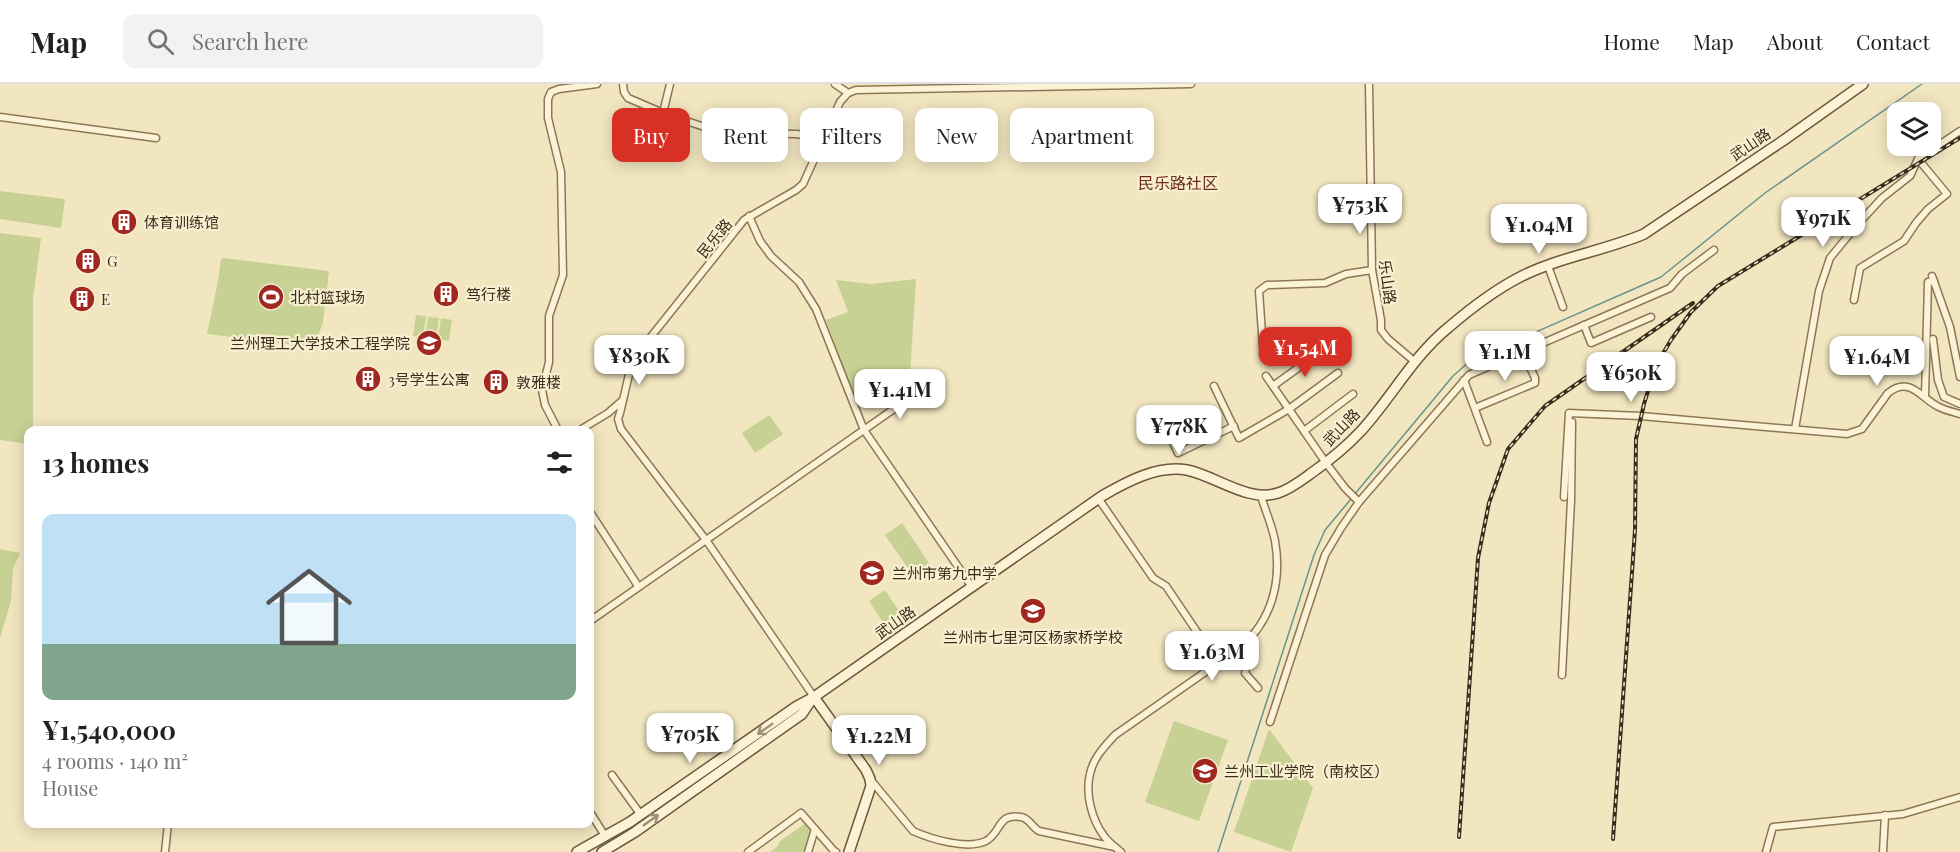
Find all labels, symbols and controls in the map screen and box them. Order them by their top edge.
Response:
search box [123,14,543,68]
text: Map [30,23,87,60]
icon: search [144,25,177,58]
text: Search here [192,26,308,56]
text: Home [1604,27,1660,55]
text: Map [1693,27,1734,55]
text: About [1767,27,1823,55]
text: Contact [1856,27,1930,55]
map controls [1887,102,1941,156]
button: layers [1887,102,1941,156]
chip: Buy [612,108,690,162]
chip: Rent [702,108,788,162]
chip: Filters [800,108,903,162]
chip: New [915,108,998,162]
chip: Apartment [1010,108,1154,162]
street label: 武山路 [1726,123,1774,165]
district label: 民乐路社区 [1138,172,1218,193]
pin: ¥753K [1318,184,1402,235]
text: ¥753K [1332,190,1388,217]
pin: ¥971K [1781,197,1865,248]
text: ¥971K [1795,203,1851,230]
pin: ¥1.04M [1490,204,1588,255]
building icon: 体育训练馆 [109,207,139,237]
text: ¥1.04M [1505,210,1573,237]
place label: 体育训练馆 [144,212,219,232]
street label: 民乐路 [692,214,736,262]
building icon: G [73,246,103,276]
place label: G [107,251,118,271]
street label: 乐山路 [1375,258,1401,306]
building icon: 笃行楼 [431,279,461,309]
sports icon: 北村篮球场 [256,282,286,312]
building icon: E [67,284,97,314]
place label: 笃行楼 [466,284,511,304]
place label: 北村篮球场 [290,287,365,307]
place label: E [101,289,110,309]
pin: ¥1.54M [1256,327,1354,378]
school or university icon: 兰州理工大学技术工程学院 [414,328,444,358]
pin: ¥1.1M [1463,331,1547,382]
place label: 兰州理工大学技术工程学院 [230,333,410,353]
text: ¥1.54M [1273,333,1337,360]
pin: ¥830K [597,335,681,386]
pin: ¥1.64M [1828,336,1926,387]
text: ¥1.1M [1479,337,1531,364]
text: ¥830K [608,341,670,368]
text: ¥1.64M [1844,342,1910,369]
pin: ¥650K [1589,352,1673,403]
text: ¥650K [1600,358,1662,385]
building icon: 3号学生公寓 [353,364,383,394]
building icon: 敦雅楼 [481,367,511,397]
place label: 3号学生公寓 [388,369,470,389]
pin: ¥1.41M [851,369,949,420]
place label: 敦雅楼 [516,372,561,392]
text: ¥1.41M [868,375,932,402]
street label: 武山路 [1318,404,1364,450]
pin: ¥778K [1137,405,1221,456]
text: ¥778K [1150,411,1208,438]
text: 13 homes [42,445,149,480]
icon: filters [543,446,576,479]
icon: home [255,553,363,661]
school or university icon: 兰州市第九中学 [857,558,887,588]
place label: 兰州市第九中学 [892,563,997,583]
school or university icon: 兰州市七里河区杨家桥学校 [1018,596,1048,626]
street label: 武山路 [871,601,919,643]
place label: 兰州市七里河区杨家桥学校 [943,627,1123,647]
pin: ¥1.63M [1163,631,1261,682]
text: ¥1.63M [1179,637,1245,664]
text: ¥1,540,000 [42,712,176,747]
pin: ¥705K [648,713,732,764]
pin: ¥1.22M [830,715,928,766]
text: ¥705K [660,719,720,746]
text: ¥1.22M [846,721,912,748]
one-way arrow [757,723,773,735]
text: 4 rooms · 140 m² [42,747,188,774]
school or university icon: 兰州工业学院（南校区） [1190,756,1220,786]
place label: 兰州工业学院（南校区） [1224,761,1389,781]
text: House [42,774,98,801]
one-way arrow [642,814,658,826]

